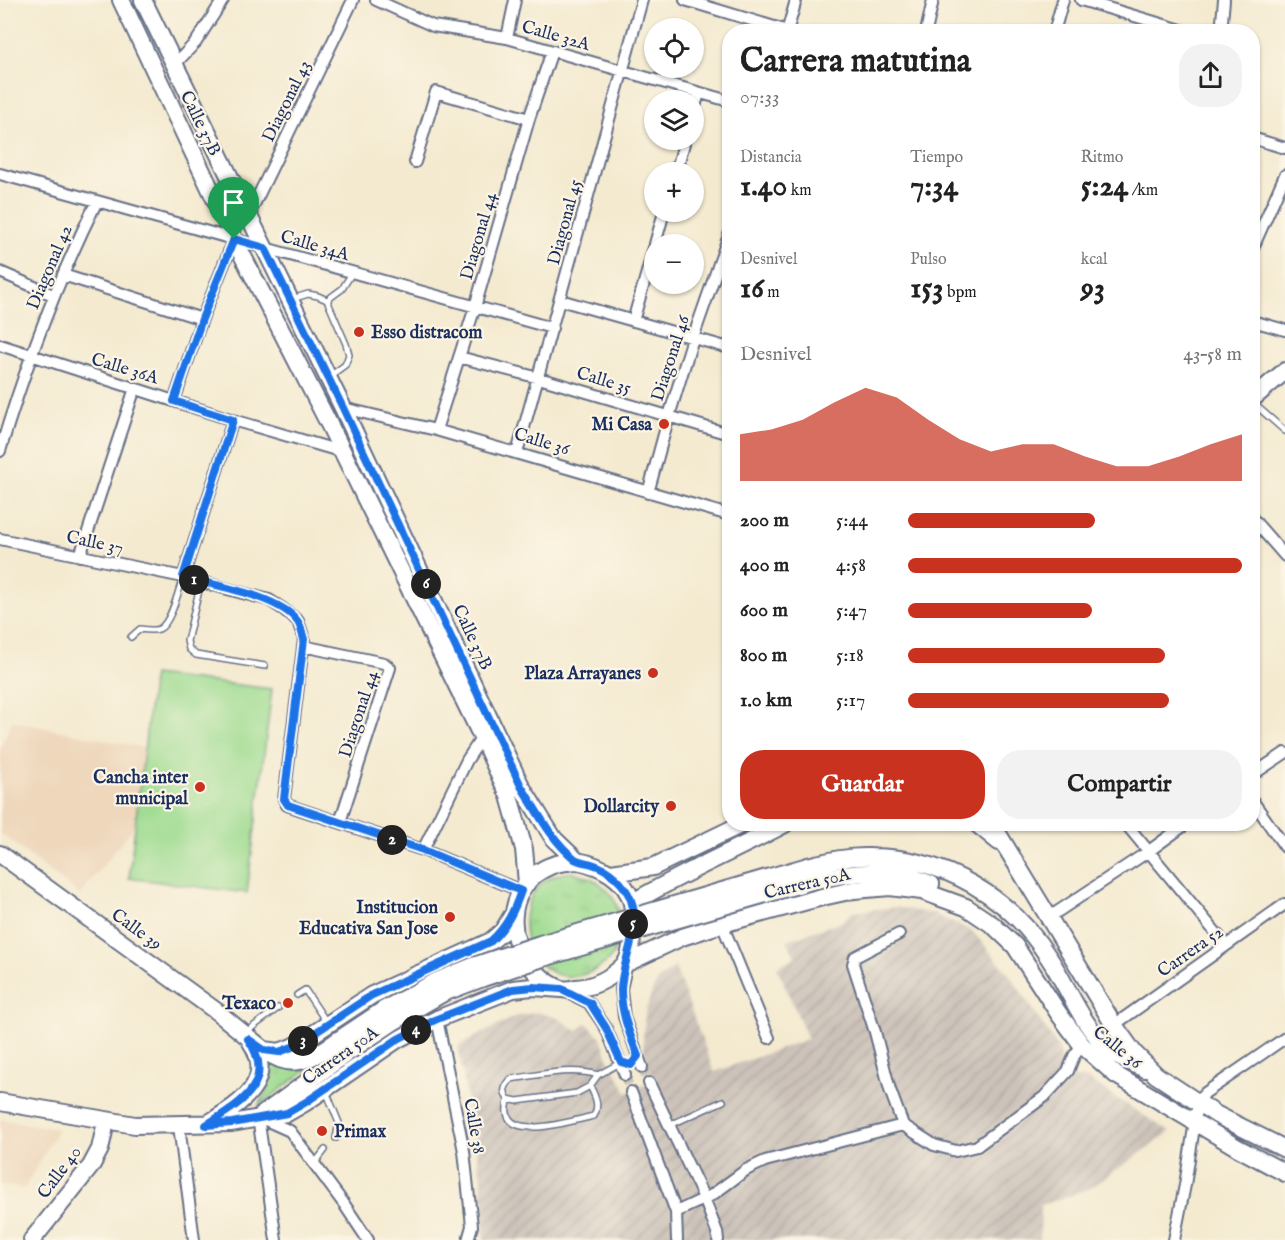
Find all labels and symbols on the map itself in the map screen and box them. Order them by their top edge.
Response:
street label: Calle 32A [519,16,593,57]
street label: Diagonal 43 [258,57,317,146]
street label: Calle 37B [174,87,225,160]
pin [208,177,259,239]
street label: Diagonal 45 [543,177,588,268]
street label: Diagonal 44 [456,190,503,283]
street label: Diagonal 42 [22,222,79,313]
street label: Calle 34A [278,226,352,267]
street label: Diagonal 46 [647,312,696,404]
place label: Esso distracom [371,322,482,345]
marker: Esso distracom [352,325,366,339]
street label: Calle 36A [88,348,162,391]
street label: Calle 35 [573,362,634,401]
place label: Mi Casa [592,414,653,437]
marker: Mi Casa [657,417,671,431]
street label: Calle 36 [511,423,573,462]
street label: Calle 37 [64,526,125,561]
pin: 1 [179,565,209,595]
pin: 6 [411,569,441,599]
street label: Calle 37B [446,601,497,674]
place label: Plaza Arrayanes [524,663,642,686]
marker: Plaza Arrayanes [646,666,660,680]
street label: Diagonal 44 [335,668,384,761]
place label: Cancha inter municipal [93,767,189,811]
marker: Cancha inter municipal [193,780,207,794]
place label: Dollarcity [583,796,660,819]
marker: Dollarcity [664,799,678,813]
pin: 2 [377,825,407,855]
street label: Carrera 50A [762,863,854,906]
place label: Institucion Educativa San Jose [299,897,439,941]
street label: Calle 39 [106,904,166,956]
pin: 5 [618,909,648,939]
marker: Institucion Educativa San Jose [443,910,457,924]
street label: Carrera 52 [1153,921,1228,983]
place label: Texaco [221,993,276,1016]
marker: Texaco [281,996,295,1010]
pin: 4 [401,1015,431,1045]
street label: Carrera 50A [298,1021,384,1091]
street label: Calle 36 [1088,1021,1147,1075]
pin: 3 [288,1026,318,1056]
street label: Calle 38 [457,1096,490,1156]
place label: Primax [334,1121,387,1144]
marker: Primax [315,1124,329,1138]
street label: Calle 40 [33,1142,88,1204]

